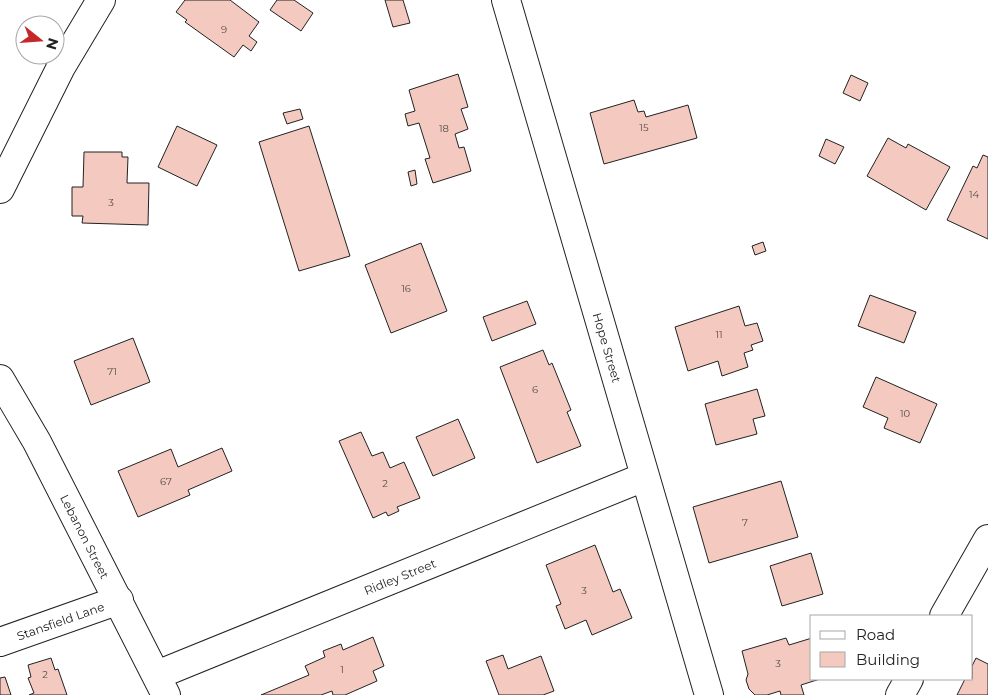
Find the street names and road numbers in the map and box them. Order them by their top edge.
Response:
street label: Hope Street [590,311,625,384]
street label: Lebanon Street [57,492,113,581]
street label: Ridley Street [361,555,438,598]
street label: Stansfield Lane [15,598,106,643]

